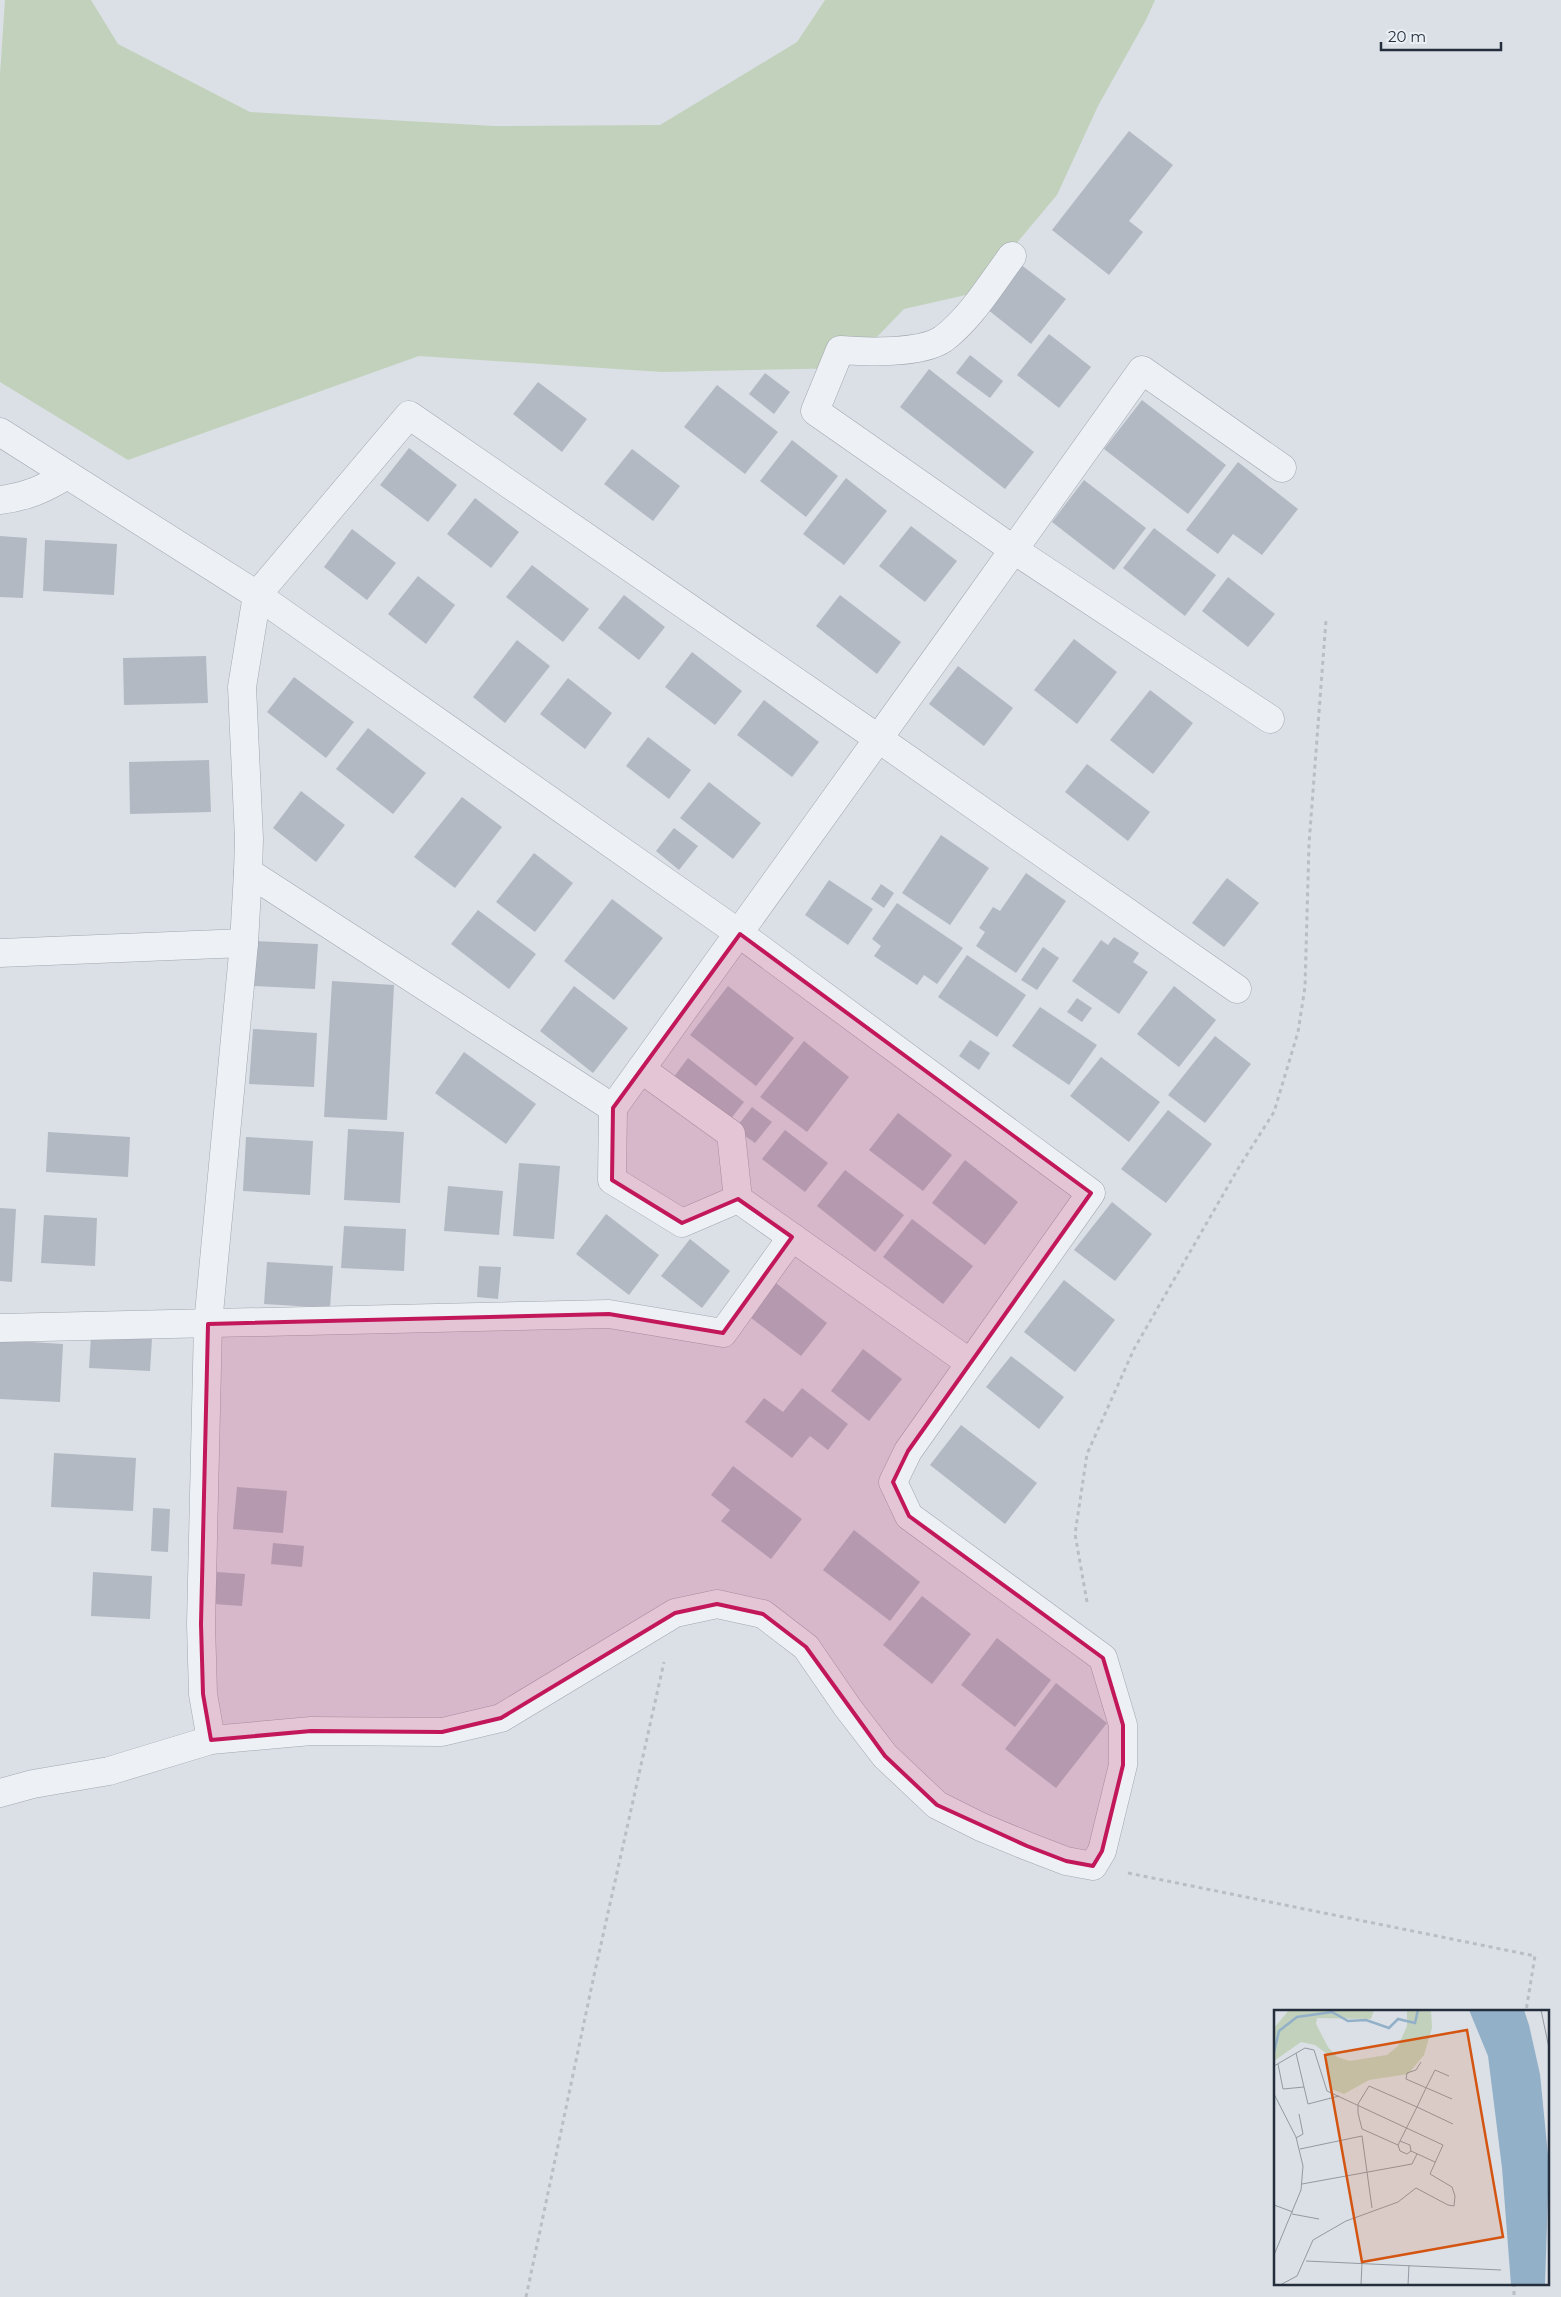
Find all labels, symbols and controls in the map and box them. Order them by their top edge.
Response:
scale bar [1381,20,1501,52]
text: 20 m [1388,27,1426,46]
inset map [1274,2010,1548,2284]

